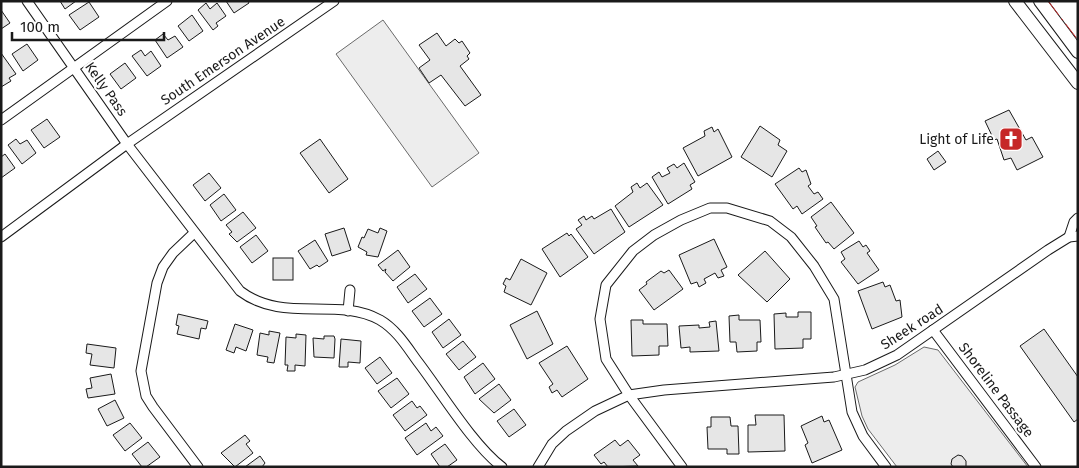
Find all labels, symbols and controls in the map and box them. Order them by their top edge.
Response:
scale bar [12,10,165,42]
street label: South Emerson Avenue [158,13,288,109]
text: 100 m [20,18,60,36]
street label: Kelly Pass [81,59,131,120]
church icon: Light of Life [998,126,1024,152]
place label: Light of Life [919,131,994,148]
street label: Sheek road [878,301,946,353]
street label: Shoreline Passage [955,339,1037,441]

